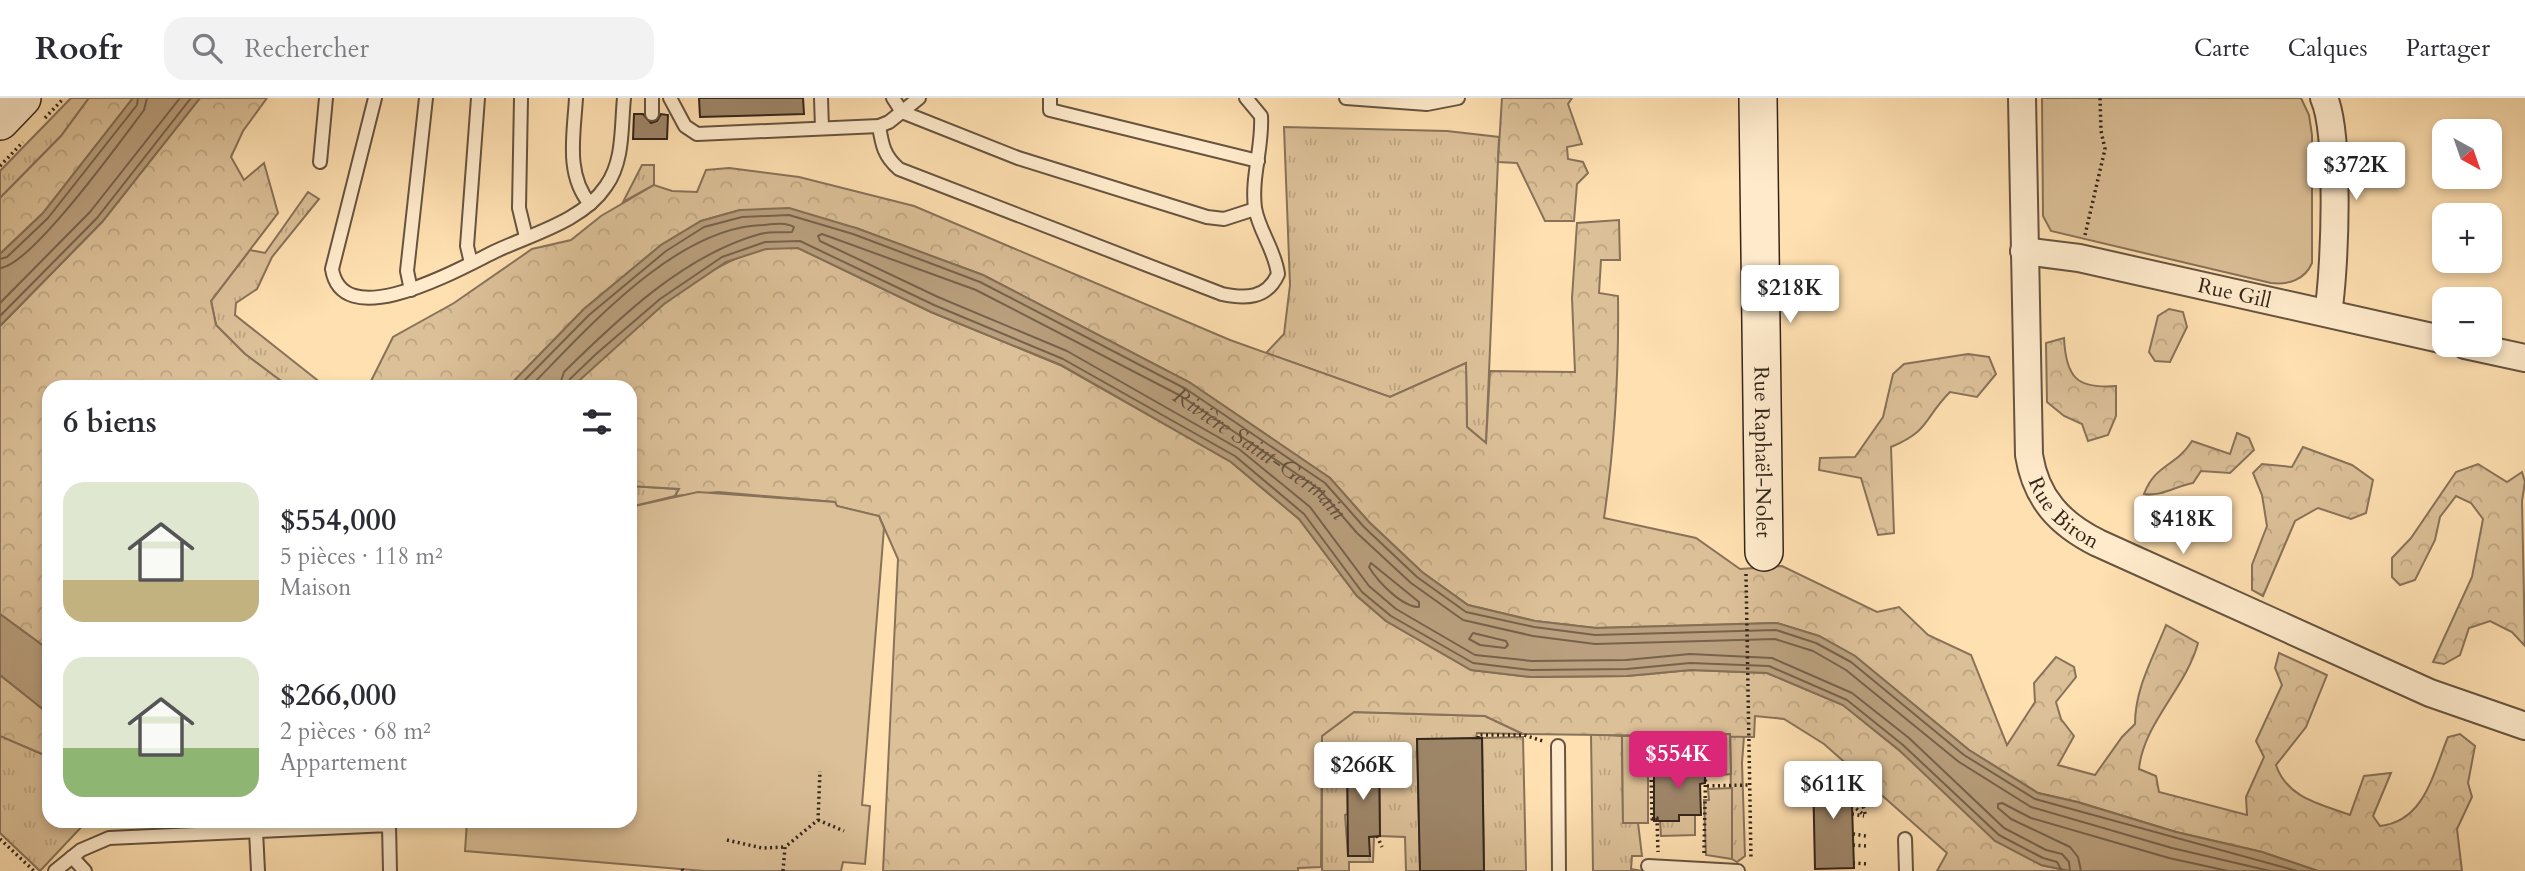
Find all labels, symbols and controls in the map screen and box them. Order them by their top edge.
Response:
search box [164,17,654,80]
text: Roofr [35,26,122,71]
icon: search [188,29,226,67]
text: Rechercher [244,31,369,66]
text: Carte [2194,32,2250,65]
text: Calques [2288,32,2368,65]
text: Partager [2406,32,2490,65]
north arrow [2432,119,2502,189]
map controls [2432,119,2502,357]
pin: $372K [2307,142,2405,202]
text: $372K [2323,149,2389,180]
button: + [2432,203,2502,273]
pin: $218K [1741,266,1839,325]
street label: Rue Gill [2195,271,2274,315]
text: $218K [1757,272,1823,303]
button: − [2432,287,2502,357]
street label: Rue Raphaël-Nolet [1747,366,1778,538]
water label: Rivière Saint-Germain [1167,380,1354,527]
text: 6 biens [63,402,157,443]
icon: filters [578,403,616,441]
street label: Rue Biron [2021,472,2104,556]
pin: $418K [2134,496,2232,556]
text: $554,000 [280,500,396,541]
text: $418K [2150,503,2216,534]
icon: home [119,510,203,594]
text: 5 pièces · 118 m² [280,541,443,572]
text: Maison [280,572,351,603]
text: $266,000 [280,675,396,716]
icon: home [119,685,203,769]
text: 2 pièces · 68 m² [280,716,431,747]
pin: $554K [1629,732,1727,791]
text: $554K [1645,738,1711,769]
pin: $266K [1314,742,1412,802]
text: Appartement [280,747,407,778]
text: $266K [1330,749,1396,780]
pin: $611K [1784,762,1882,821]
text: $611K [1800,768,1866,799]

